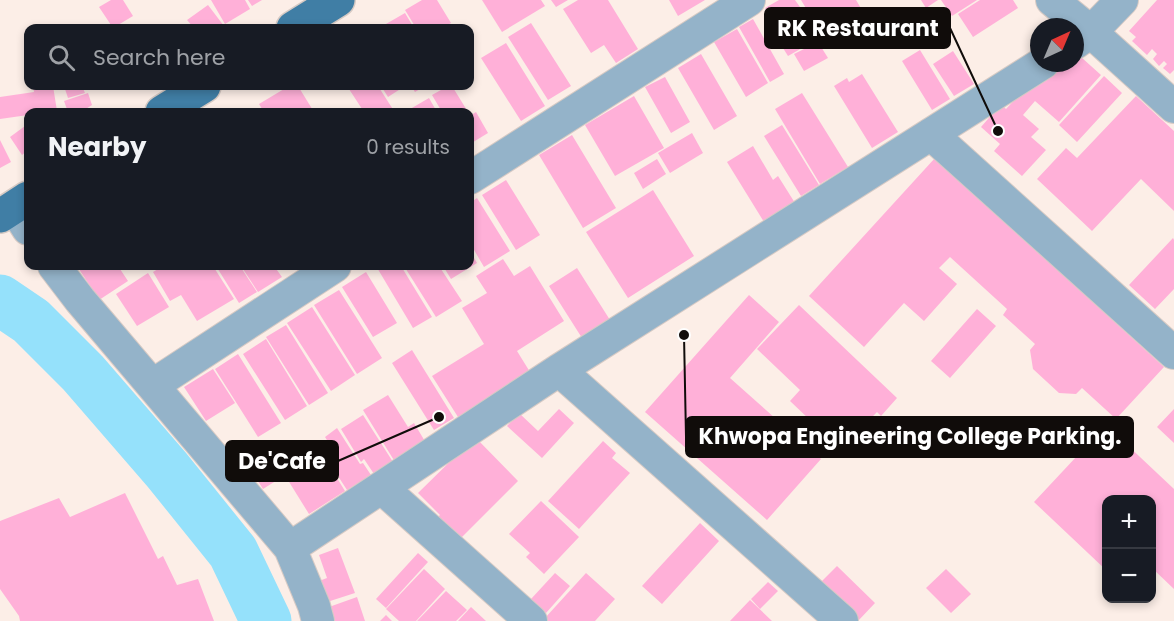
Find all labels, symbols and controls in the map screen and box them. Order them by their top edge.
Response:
callout: RK Restaurant [765,8,950,48]
text: RK Restaurant [777,13,939,44]
north arrow [1030,18,1084,72]
search box [24,24,474,90]
icon: search [45,41,78,74]
text: Search here [93,42,226,73]
text: Nearby [48,129,146,165]
text: 0 results [366,133,450,161]
callout: Khwopa Engineering College Parking. [686,417,1133,457]
text: Khwopa Engineering College Parking. [699,421,1121,452]
callout: De'Cafe [226,441,338,481]
text: De'Cafe [238,446,326,477]
map controls [1102,495,1156,603]
button: + [1102,495,1156,549]
button: − [1102,549,1156,603]

